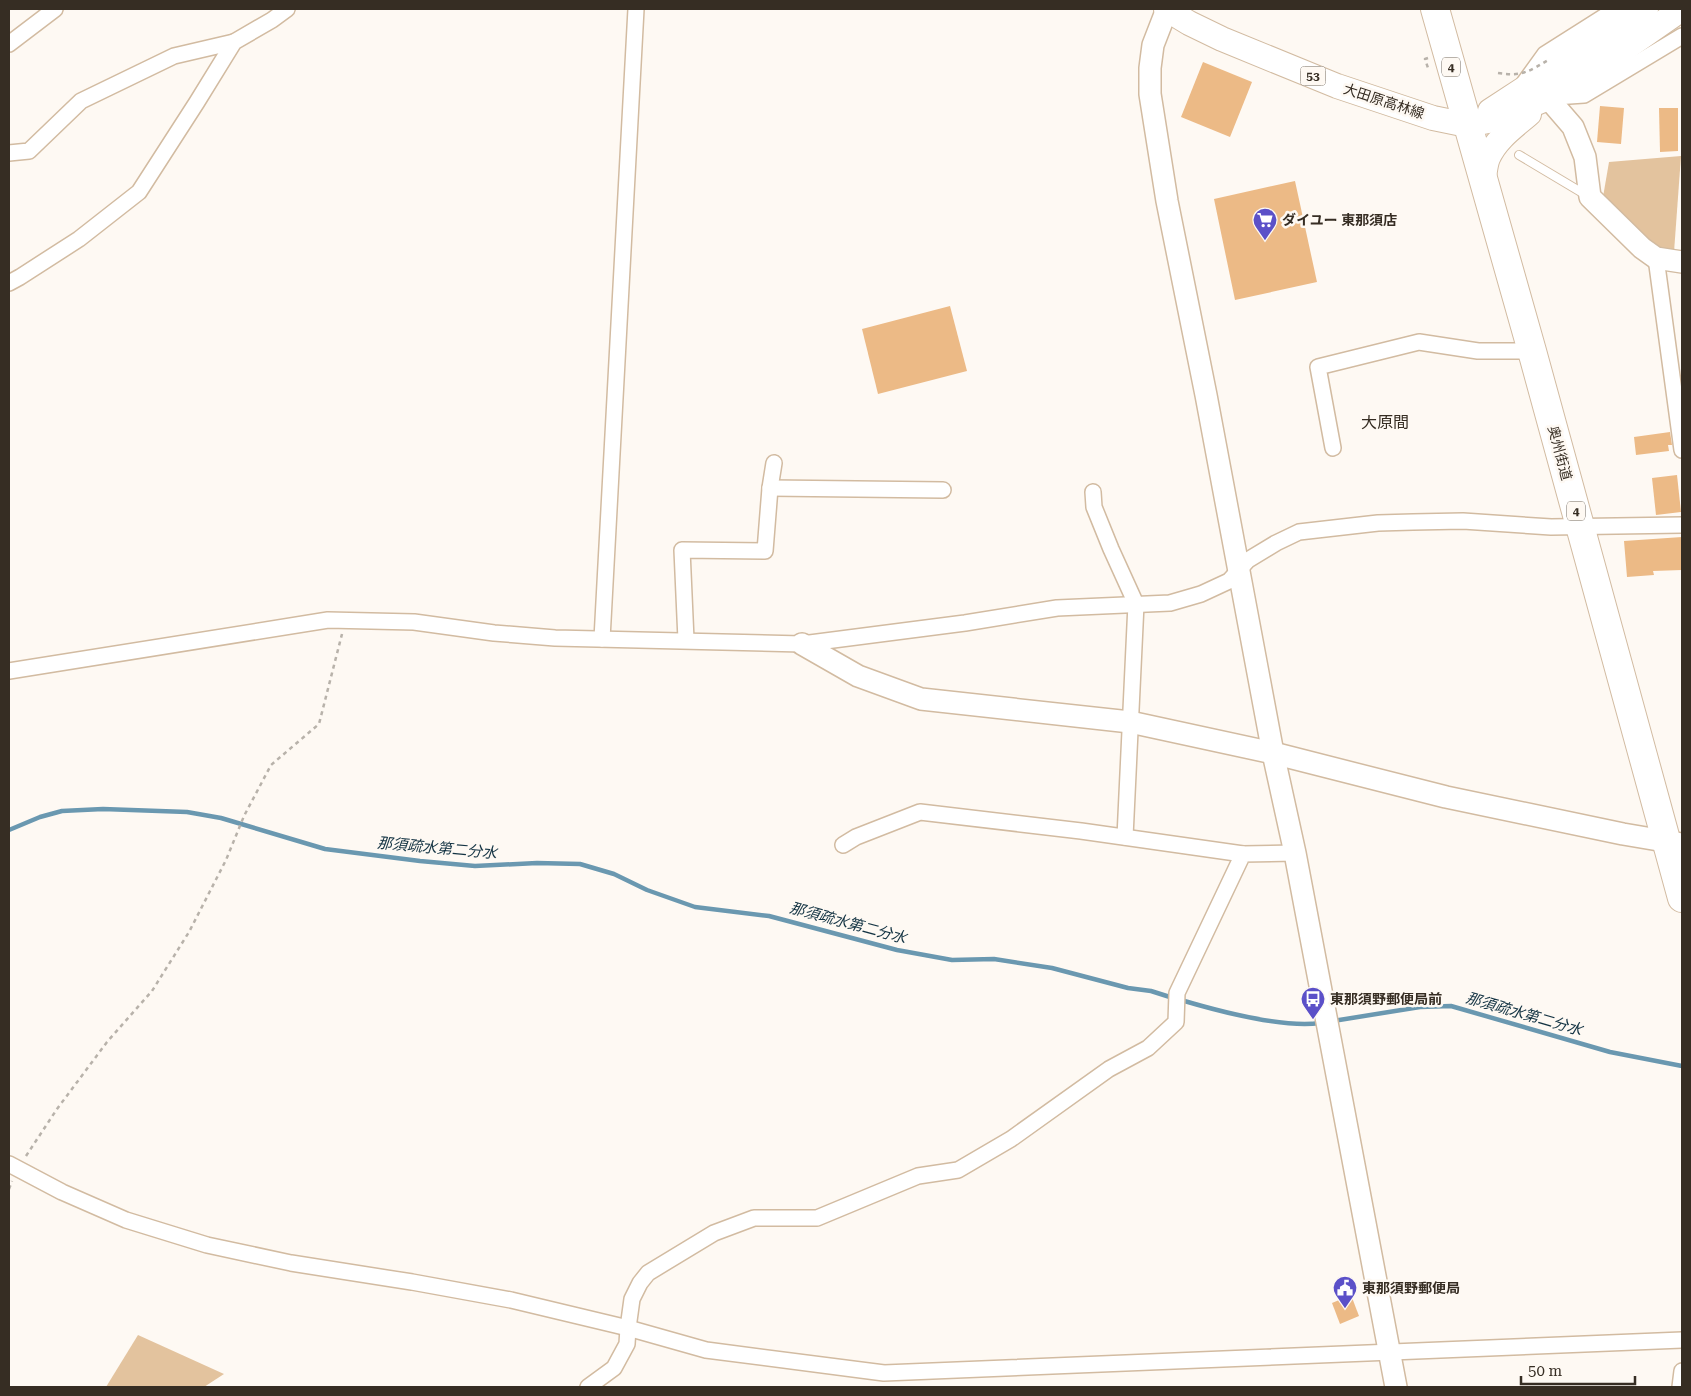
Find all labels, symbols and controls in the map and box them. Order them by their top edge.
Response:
road number: 4 [1442,58,1460,76]
road number: 53 [1300,66,1326,85]
street label: 大田原高林線 [1342,80,1426,122]
supermarket icon: ダイユー 東那須店 [1252,207,1278,241]
place label: ダイユー 東那須店 [1282,212,1397,228]
district label: 大原間 [1361,413,1409,432]
street label: 奥州街道 [1545,424,1575,482]
road number: 4 [1567,502,1585,520]
water label: 那須疏水第二分水 [376,834,500,862]
water label: 那須疏水第二分水 [788,899,910,948]
bus stop icon: 東那須野郵便局前 [1300,986,1326,1020]
water label: 那須疏水第二分水 [1464,989,1586,1040]
place label: 東那須野郵便局前 [1330,991,1442,1007]
public building icon: 東那須野郵便局 [1332,1275,1358,1309]
place label: 東那須野郵便局 [1362,1280,1460,1296]
scale bar [1521,1354,1635,1386]
text: 50 m [1528,1362,1563,1380]

